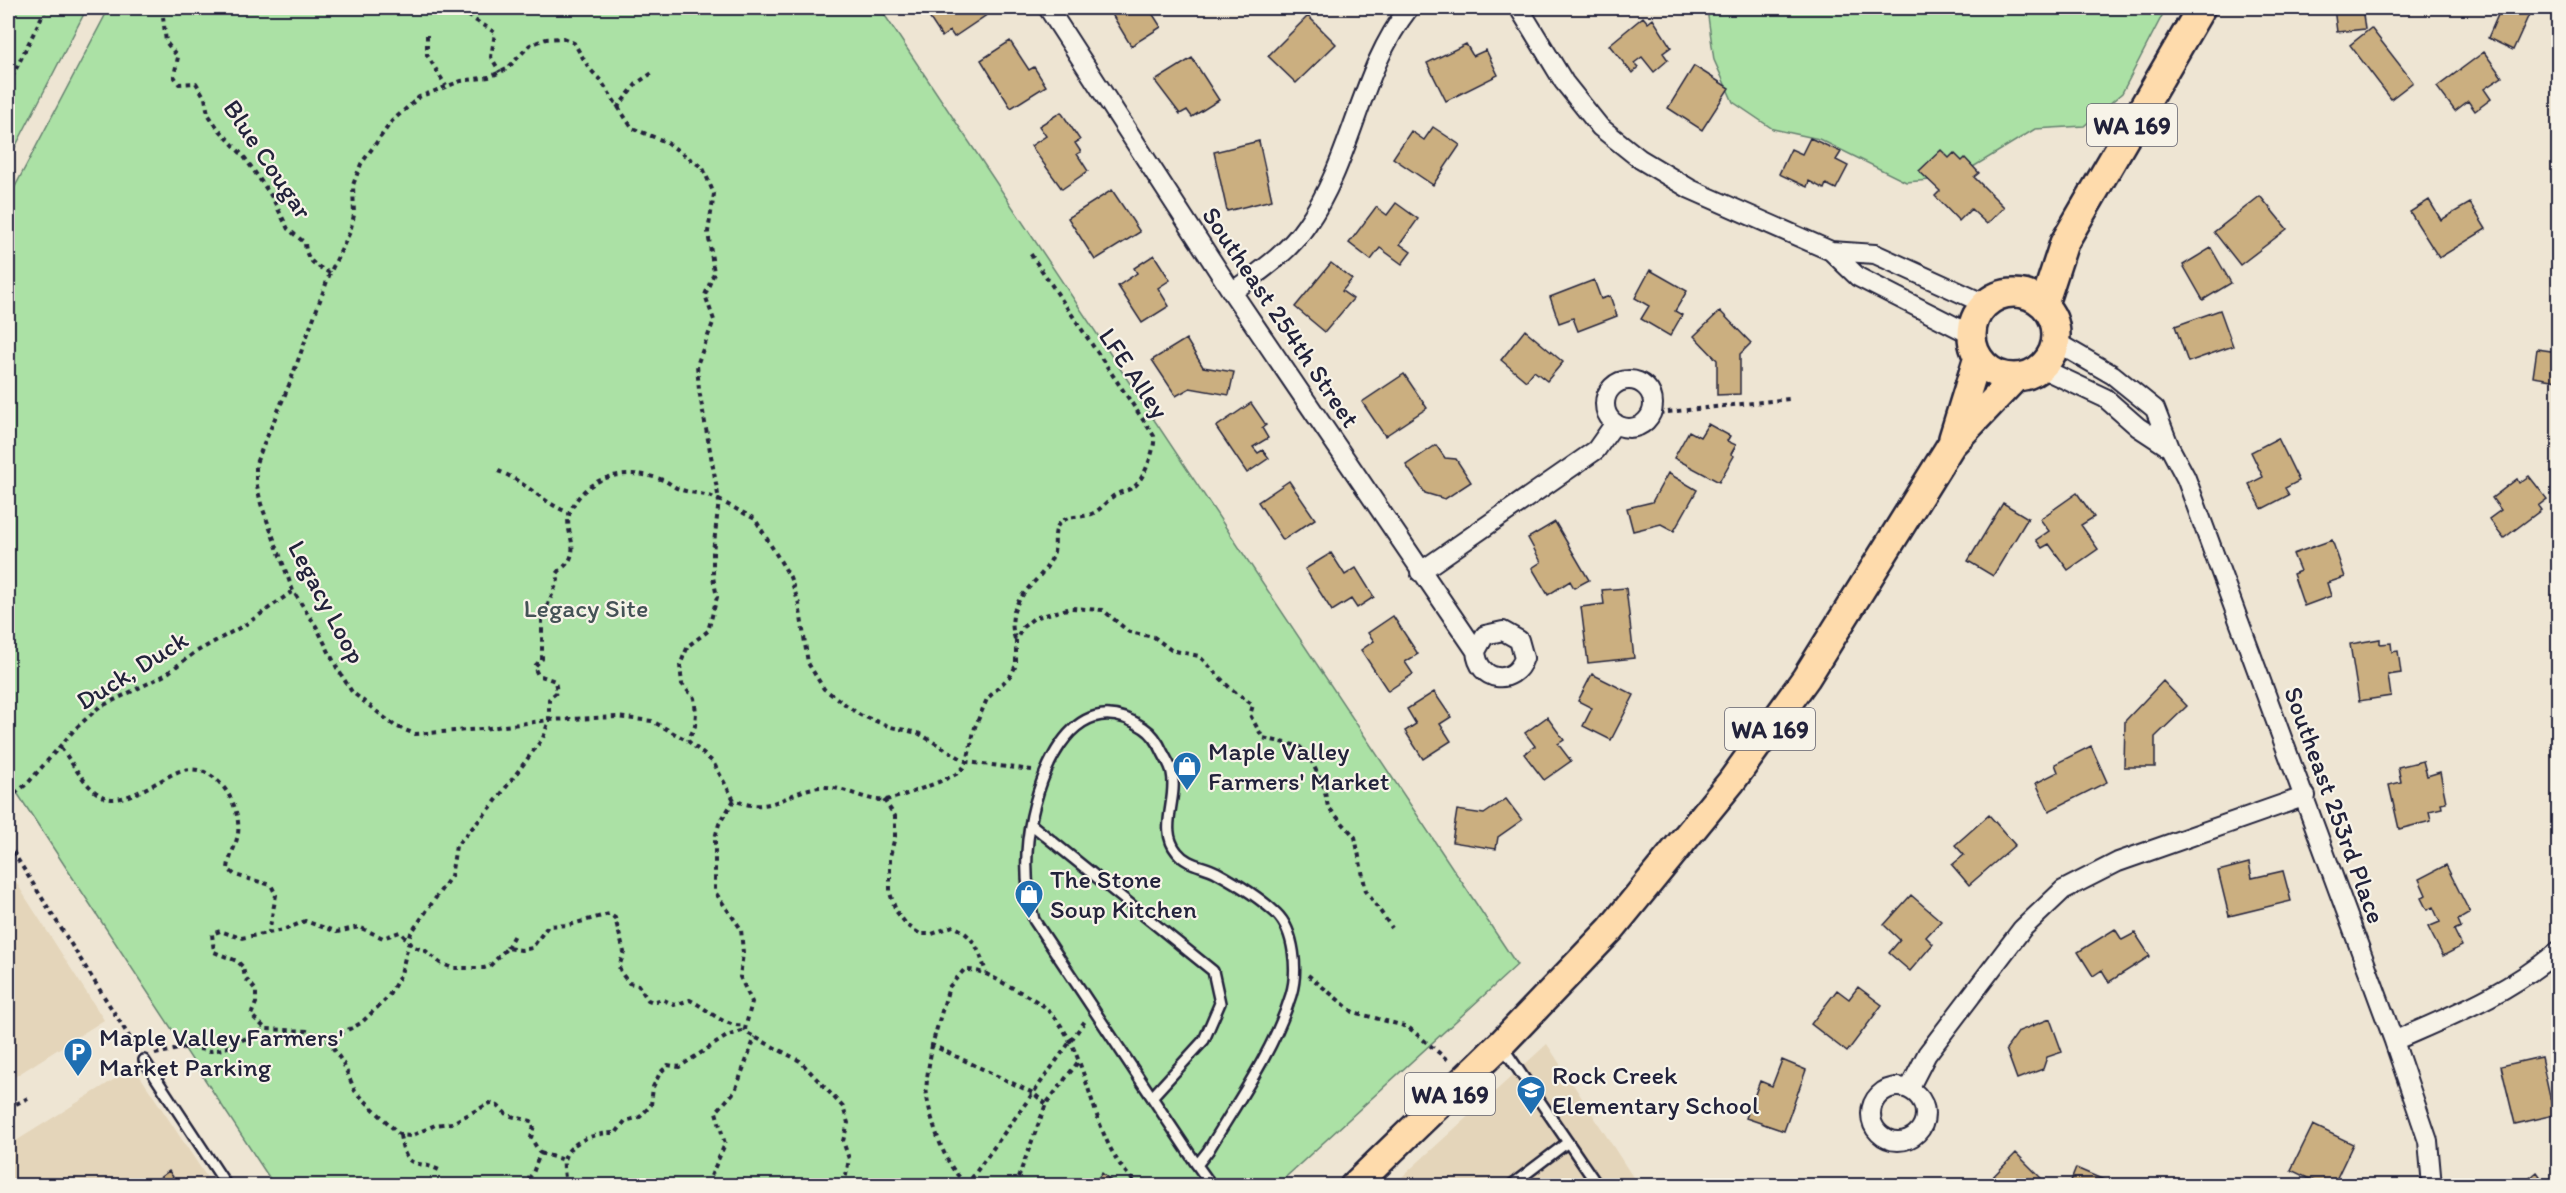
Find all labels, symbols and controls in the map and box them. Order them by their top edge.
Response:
street label: Blue Cougar [216,93,320,225]
road number: WA 169 [2087,104,2177,146]
street label: Southeast 254th Street [1195,200,1367,434]
street label: LFE Alley [1092,321,1176,425]
street label: Legacy Loop [281,535,373,669]
park label: Legacy Site [523,592,649,624]
street label: Duck, Duck [70,623,194,717]
street label: Southeast 253rd Place [2277,682,2393,928]
road number: WA 169 [1725,708,1815,750]
place label: Maple Valley Farmers' Market [1208,735,1390,797]
shop icon: Maple Valley Farmers' Market [1171,750,1203,792]
place label: The Stone Soup Kitchen [1050,863,1197,925]
shop icon: The Stone Soup Kitchen [1013,878,1045,920]
place label: Maple Valley Farmers' Market Parking [99,1021,343,1083]
parking icon: Maple Valley Farmers' Market Parking [62,1036,94,1078]
place label: Rock Creek Elementary School [1552,1059,1759,1121]
road number: WA 169 [1405,1073,1495,1115]
school or university icon: Rock Creek Elementary School [1515,1074,1547,1116]

